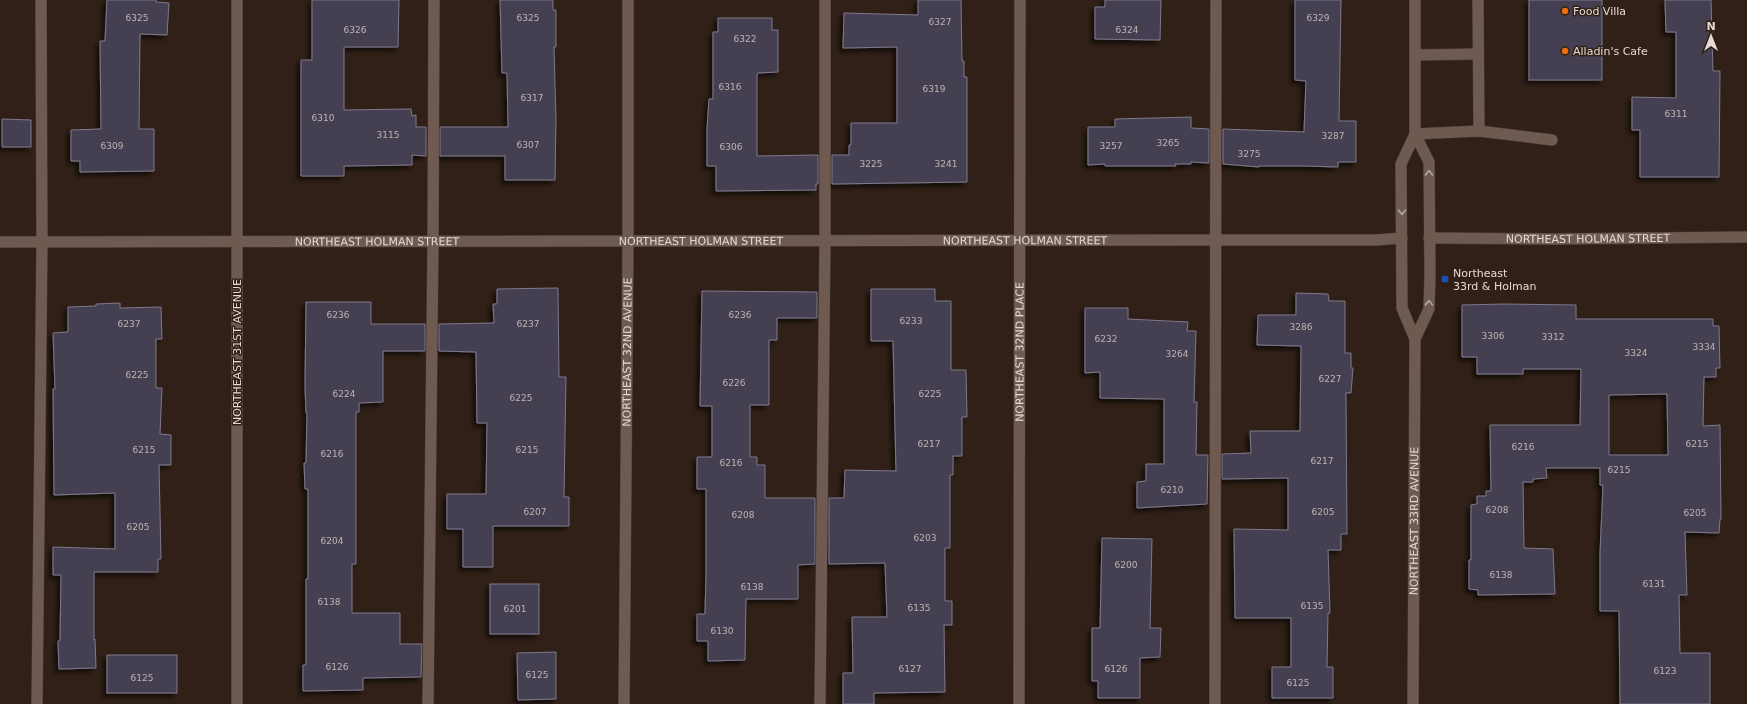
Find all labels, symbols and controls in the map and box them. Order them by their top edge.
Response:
place label: Food Villa [1573,5,1626,18]
marker: Food Villa [1560,6,1570,16]
house number: 6325 [126,13,148,23]
house number: 6325 [517,13,539,23]
house number: 6329 [1307,13,1330,23]
north arrow [1691,16,1731,56]
house number: 6327 [929,17,951,27]
text: N [1706,20,1716,33]
house number: 6326 [344,25,367,35]
house number: 6324 [1116,25,1139,35]
house number: 6322 [734,34,756,44]
place label: Alladin's Cafe [1573,45,1648,58]
marker: Alladin's Cafe [1560,46,1570,56]
house number: 6316 [719,82,742,92]
house number: 6319 [923,84,946,94]
house number: 6317 [521,93,543,103]
house number: 6311 [1665,109,1687,119]
house number: 6310 [312,113,335,123]
house number: 3115 [377,130,399,140]
house number: 3287 [1322,131,1344,141]
house number: 3265 [1157,138,1179,148]
house number: 6307 [517,140,539,150]
house number: 6309 [101,141,124,151]
house number: 3257 [1100,141,1122,151]
house number: 6306 [720,142,743,152]
house number: 3275 [1238,149,1260,159]
house number: 3225 [860,159,882,169]
house number: 3241 [935,159,957,169]
one-way arrow [1425,170,1433,176]
one-way arrow [1398,209,1406,215]
street label: NORTHEAST HOLMAN STREET [1506,232,1670,246]
street label: NORTHEAST HOLMAN STREET [943,234,1107,247]
street label: NORTHEAST HOLMAN STREET [295,235,459,249]
street label: NORTHEAST HOLMAN STREET [619,235,783,248]
place label: Northeast 33rd & Holman [1453,267,1536,293]
marker: Northeast 33rd & Holman [1440,274,1450,284]
street label: NORTHEAST 32ND AVENUE [620,277,635,427]
street label: NORTHEAST 31ST AVENUE [231,279,244,425]
street label: NORTHEAST 32ND PLACE [1013,282,1027,422]
one-way arrow [1425,300,1433,306]
house number: 6236 [327,310,350,320]
house number: 6236 [729,310,752,320]
house number: 6233 [900,316,922,326]
house number: 6237 [118,319,140,329]
house number: 6237 [517,319,539,329]
house number: 3286 [1290,322,1313,332]
house number: 3306 [1482,331,1505,341]
house number: 3312 [1542,332,1564,342]
house number: 6232 [1095,334,1117,344]
house number: 3334 [1693,342,1716,352]
house number: 3324 [1625,348,1648,358]
house number: 3264 [1166,349,1189,359]
house number: 6225 [126,370,148,380]
house number: 6227 [1319,374,1341,384]
house number: 6226 [723,378,746,388]
house number: 6224 [333,389,356,399]
house number: 6225 [919,389,941,399]
house number: 6225 [510,393,532,403]
house number: 6217 [918,439,940,449]
house number: 6215 [1686,439,1708,449]
house number: 6216 [1512,442,1535,452]
house number: 6215 [133,445,155,455]
house number: 6215 [516,445,538,455]
street label: NORTHEAST 33RD AVENUE [1408,447,1421,595]
house number: 6216 [321,449,344,459]
house number: 6217 [1311,456,1333,466]
house number: 6216 [720,458,743,468]
house number: 6215 [1608,465,1630,475]
house number: 6210 [1161,485,1184,495]
house number: 6208 [1486,505,1509,515]
house number: 6207 [524,507,546,517]
house number: 6205 [1312,507,1334,517]
house number: 6205 [1684,508,1706,518]
house number: 6208 [732,510,755,520]
house number: 6205 [127,522,149,532]
house number: 6203 [914,533,936,543]
house number: 6204 [321,536,344,546]
house number: 6200 [1115,560,1138,570]
house number: 6138 [1490,570,1513,580]
house number: 6131 [1643,579,1665,589]
house number: 6138 [741,582,764,592]
house number: 6138 [318,597,341,607]
house number: 6135 [1301,601,1323,611]
house number: 6135 [908,603,930,613]
house number: 6201 [504,604,526,614]
house number: 6130 [711,626,734,636]
house number: 6126 [326,662,349,672]
house number: 6127 [899,664,921,674]
house number: 6126 [1105,664,1128,674]
house number: 6123 [1654,666,1676,676]
house number: 6125 [526,670,548,680]
house number: 6125 [131,673,153,683]
house number: 6125 [1287,678,1309,688]

